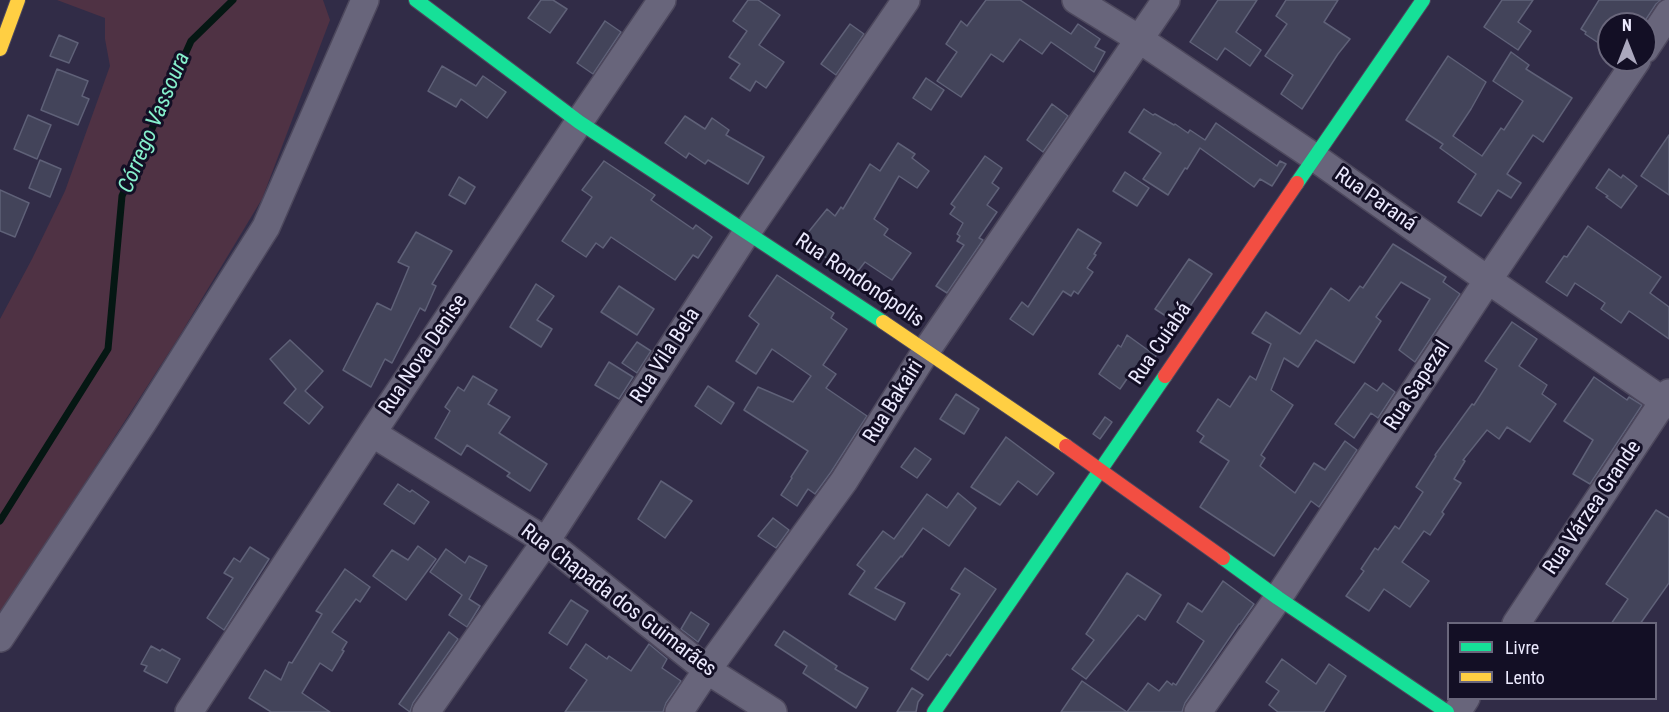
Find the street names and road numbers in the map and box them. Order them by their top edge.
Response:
street label: Rua Paraná [1329,163,1421,237]
street label: Rua Rondonópolis [790,229,928,333]
street label: Rua Nova Denise [375,290,473,420]
street label: Rua Cuiabá [1124,298,1198,390]
street label: Rua Vila Bela [626,304,706,408]
street label: Rua Sapezal [1380,337,1456,435]
street label: Rua Bakairi [859,356,929,448]
street label: Rua Várzea Grande [1539,436,1647,580]
street label: Rua Chapada dos Guimarães [515,519,721,683]

